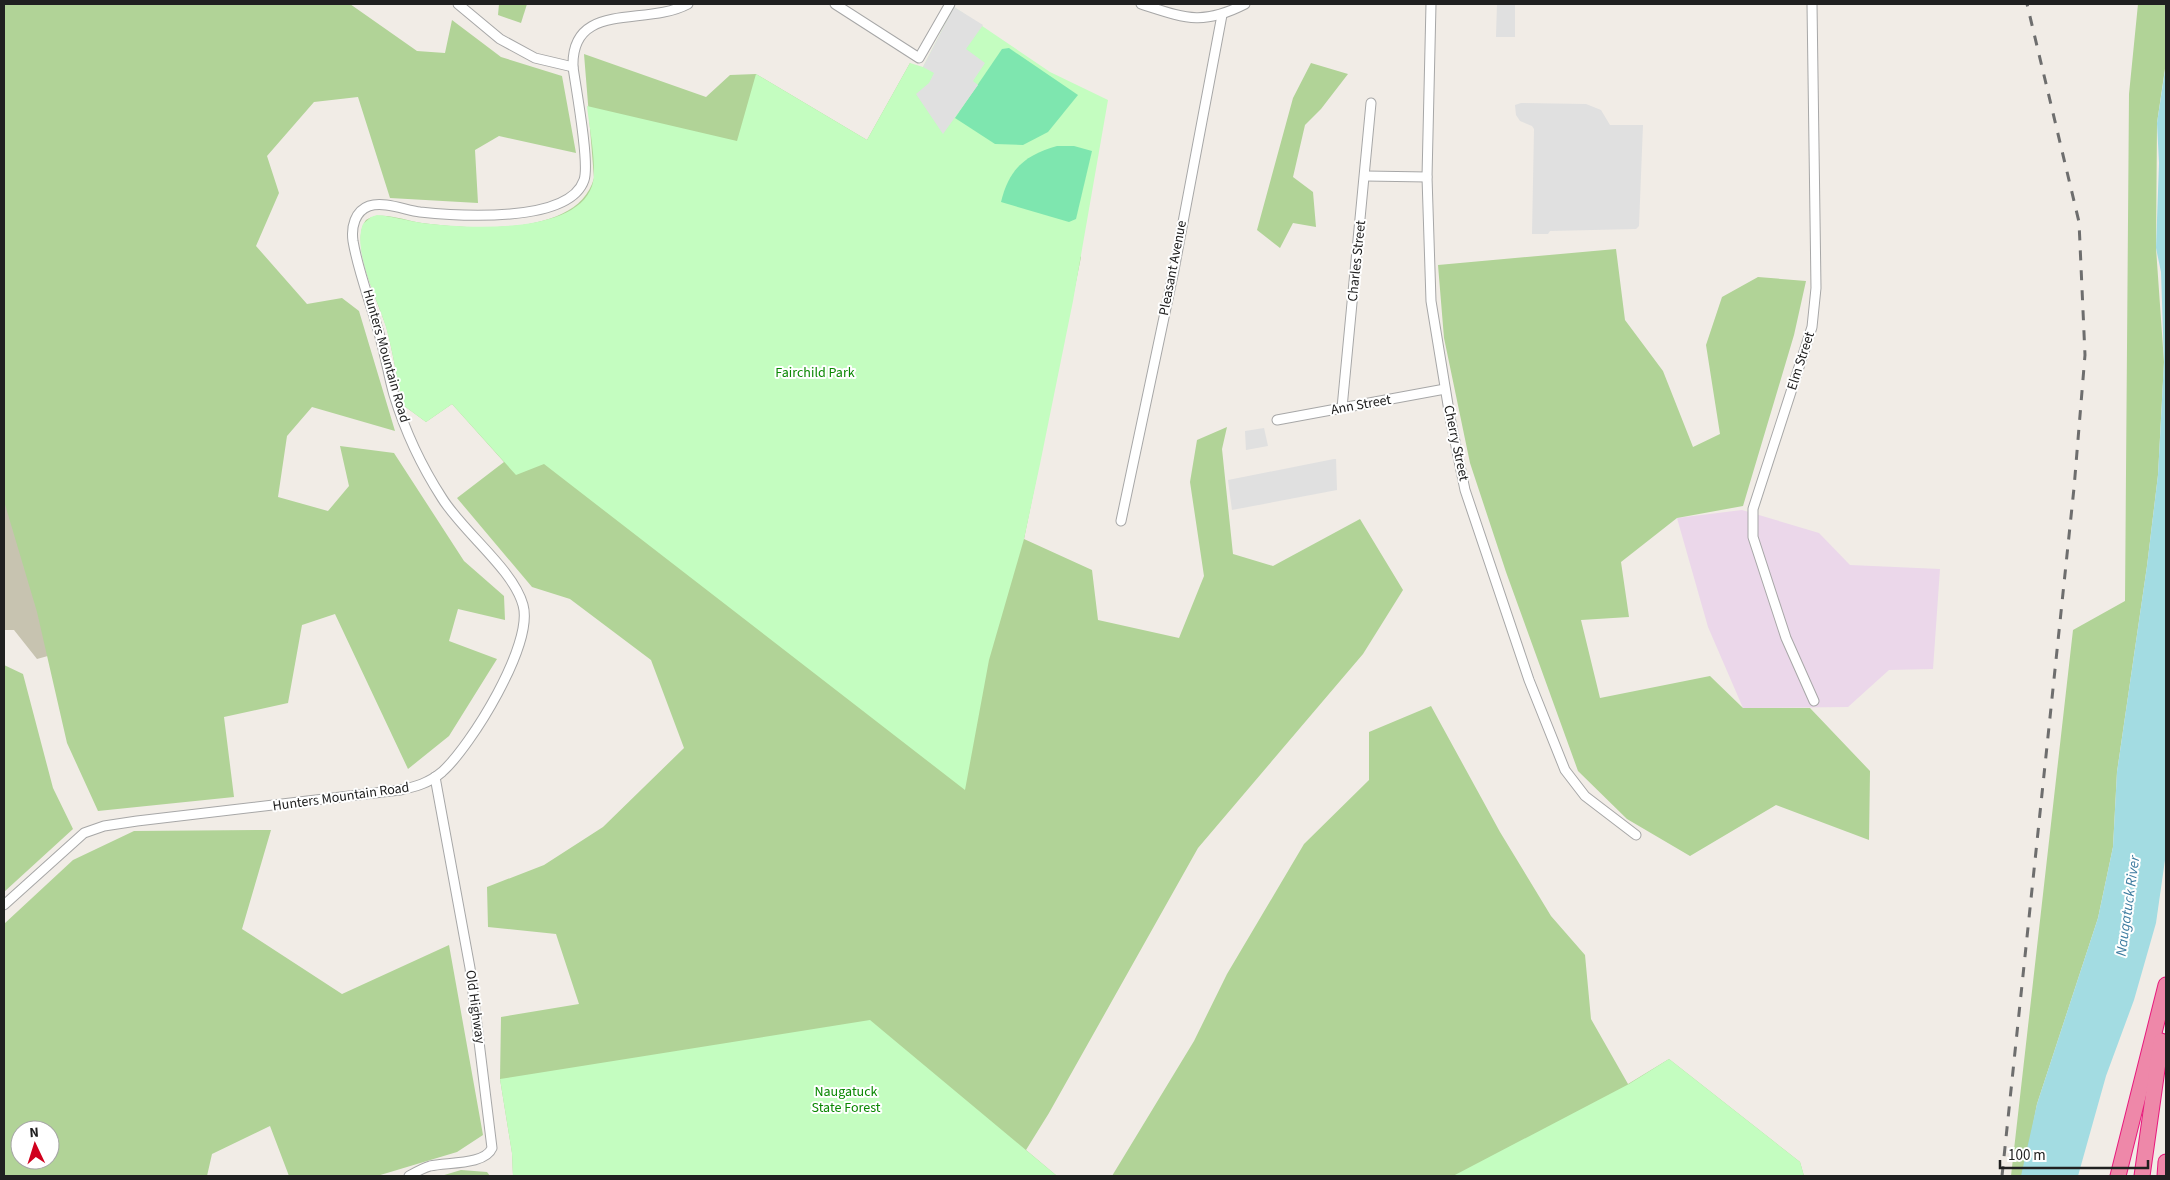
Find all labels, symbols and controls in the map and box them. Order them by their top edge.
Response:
street label: Pleasant Avenue [1154,219,1192,317]
street label: Charles Street [1343,219,1371,303]
street label: Hunters Mountain Road [357,287,415,425]
street label: Elm Street [1782,329,1820,393]
park label: Fairchild Park [775,363,855,383]
street label: Ann Street [1329,390,1393,420]
street label: Cherry Street [1438,403,1474,483]
street label: Hunters Mountain Road [271,778,411,816]
water label: Naugatuck River [2111,854,2146,958]
street label: Old Highway [460,969,490,1046]
park label: Naugatuck State Forest [811,1082,881,1118]
north arrow [10,1120,60,1170]
text: N [29,1123,40,1143]
scale bar [2000,1138,2148,1170]
text: 100 m [2008,1145,2046,1166]

